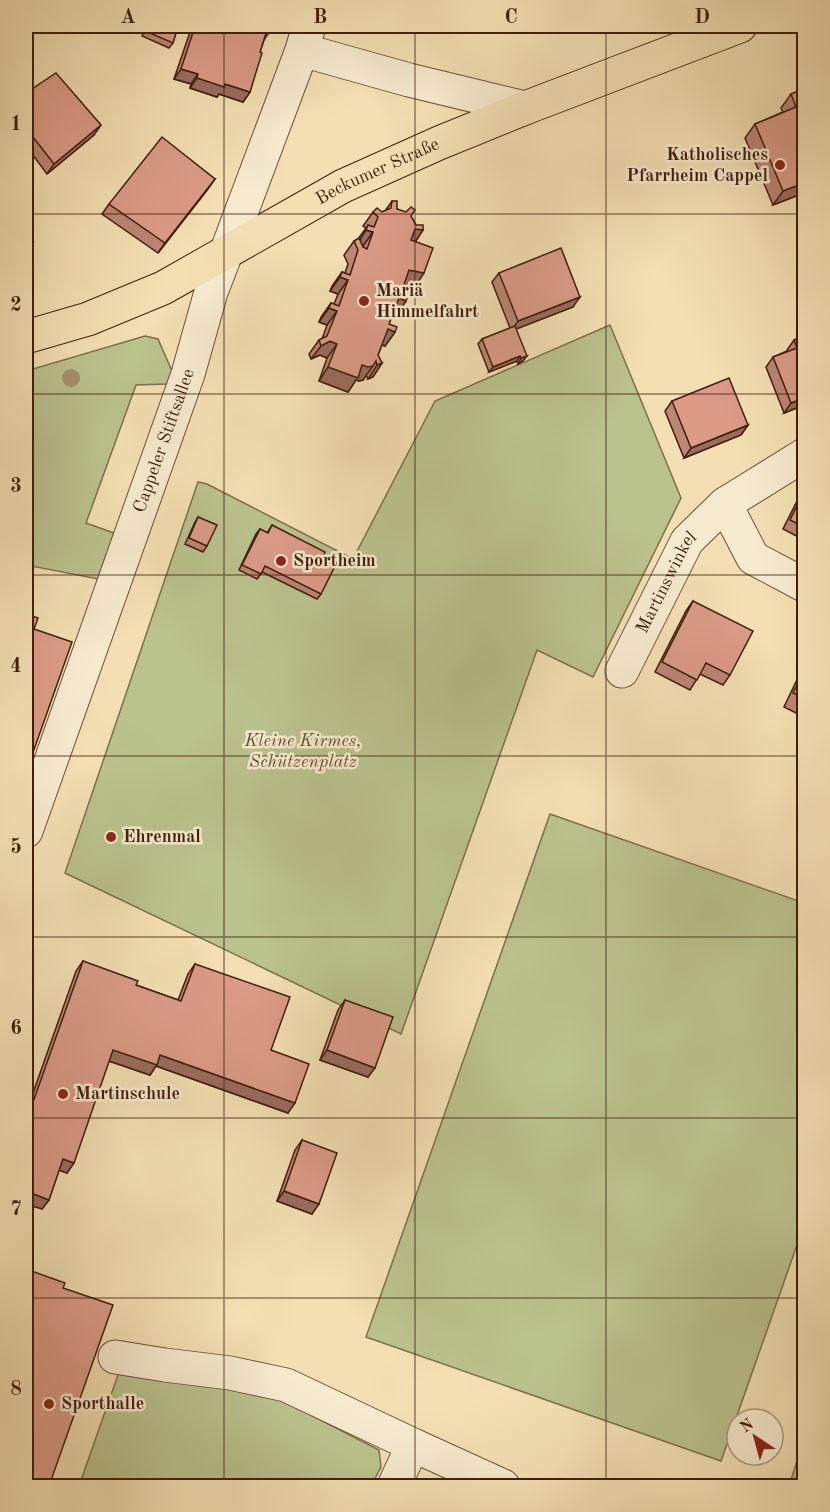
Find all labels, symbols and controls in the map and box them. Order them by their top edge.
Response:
text: A [120,8,136,28]
text: B [313,8,327,28]
text: C [504,8,518,28]
text: D [694,8,710,28]
text: 1 [10,115,22,135]
street label: Beckumer Straße [313,135,442,208]
place label: Katholisches Pfarrheim Cappel [626,146,768,185]
marker: Katholisches Pfarrheim Cappel [773,158,787,172]
place label: Mariä Himmelfahrt [376,282,479,321]
marker: Mariä Himmelfahrt [357,294,371,308]
text: 2 [10,296,22,316]
street label: Cappeler Stiftsallee [131,367,198,515]
text: 3 [10,477,22,497]
street label: Martinswinkel [633,528,700,636]
place label: Sportheim [293,552,376,570]
marker: Sportheim [274,554,288,568]
text: 4 [10,657,22,677]
park label: Kleine Kirmes, Schützenplatz [244,732,361,771]
place label: Ehrenmal [123,828,201,846]
marker: Ehrenmal [104,830,118,844]
text: 5 [10,837,22,858]
text: 6 [10,1019,22,1039]
place label: Martinschule [75,1085,180,1103]
marker: Martinschule [56,1087,70,1101]
text: 7 [10,1200,22,1220]
text: 8 [10,1380,22,1400]
place label: Sporthalle [61,1395,144,1413]
marker: Sporthalle [42,1397,56,1411]
north arrow [725,1407,785,1467]
text: N [738,1416,758,1437]

